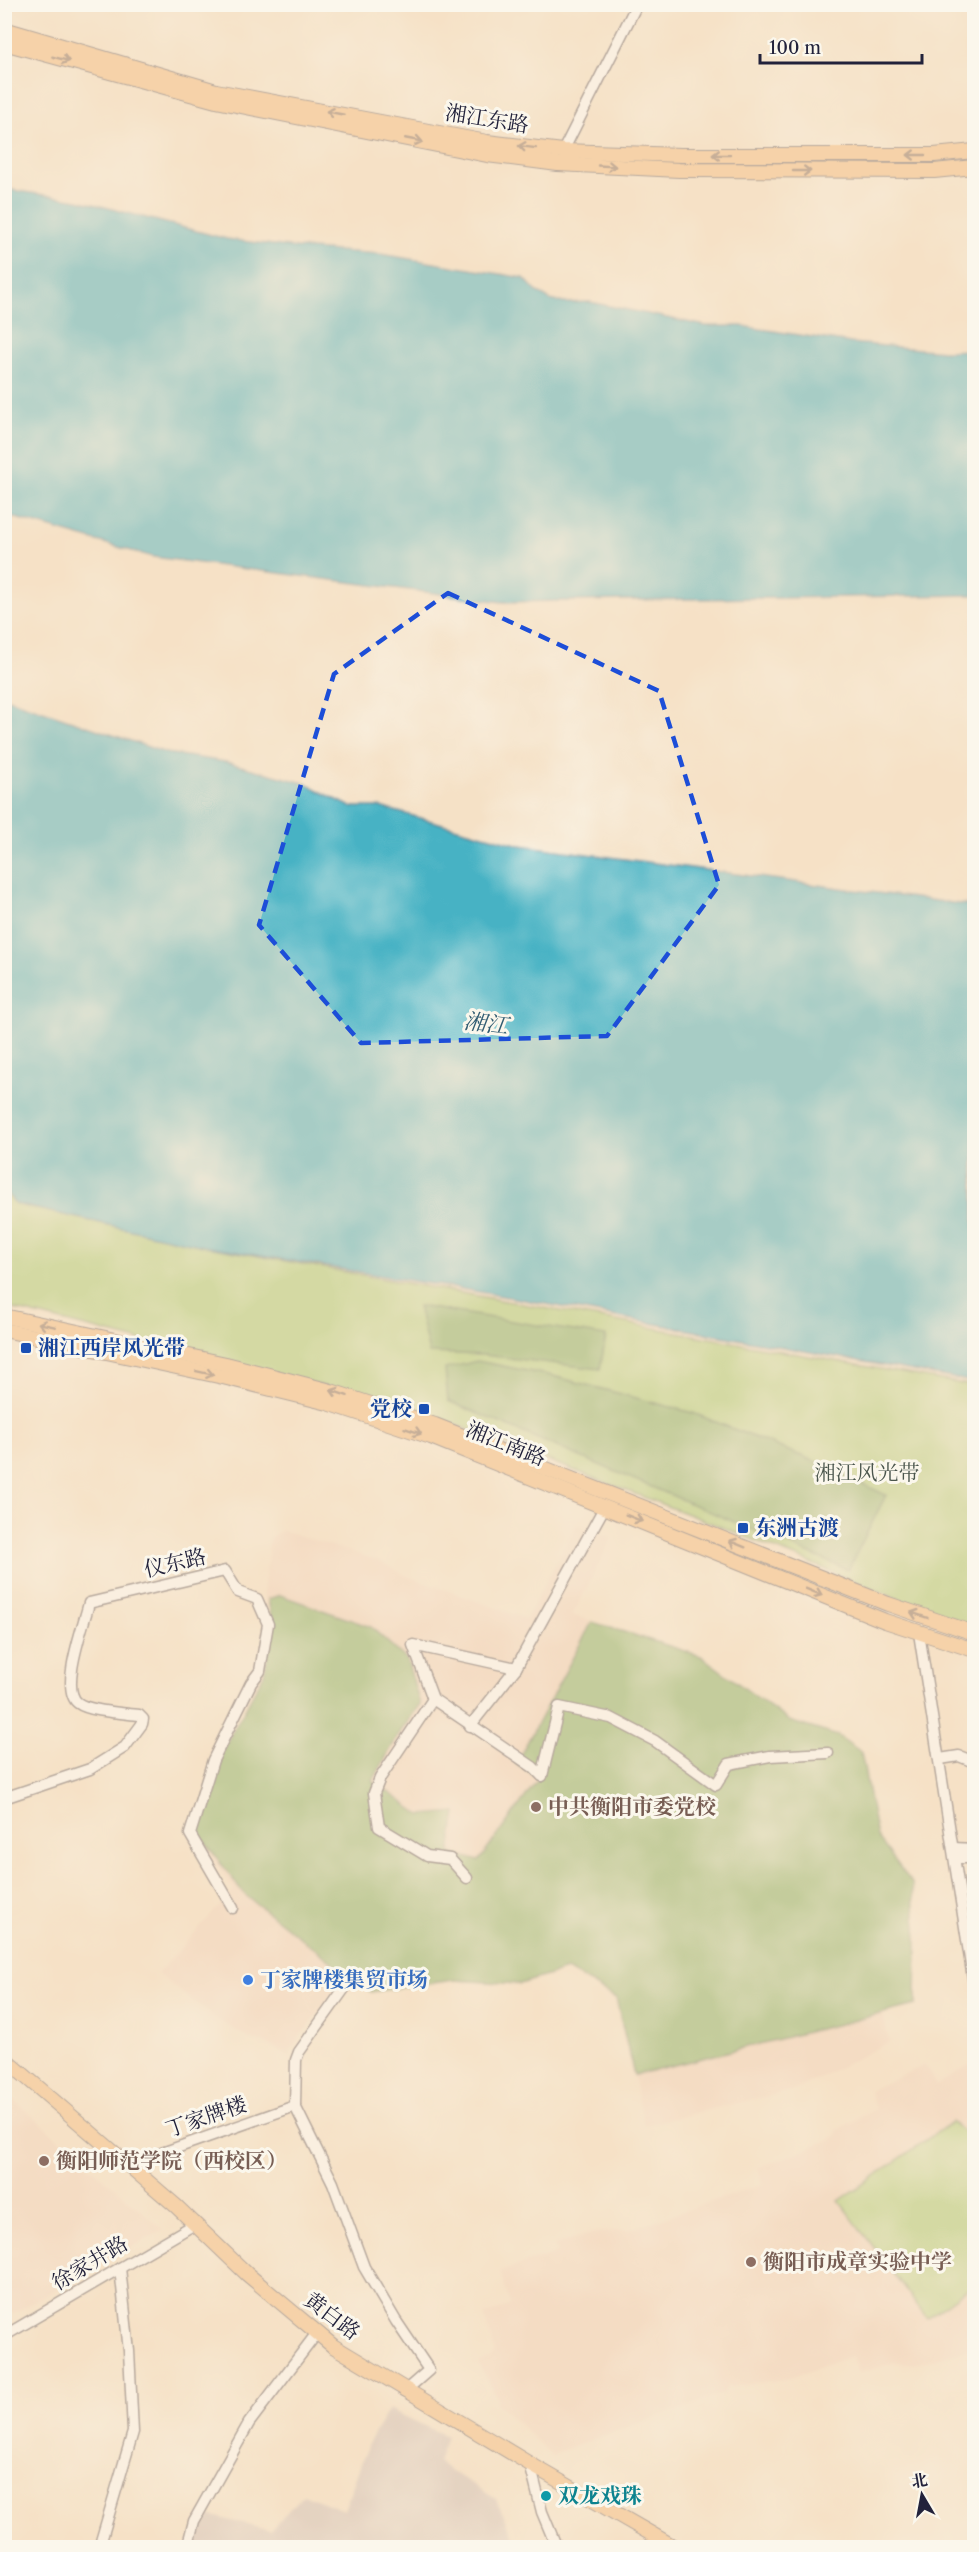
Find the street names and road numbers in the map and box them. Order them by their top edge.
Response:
street label: 湘江东路 [444,100,531,137]
street label: 湘江南路 [463,1416,550,1471]
street label: 仪东路 [141,1543,208,1582]
street label: 丁家牌楼 [162,2091,250,2142]
street label: 徐家井路 [47,2230,132,2295]
street label: 黄白路 [300,2287,365,2345]

